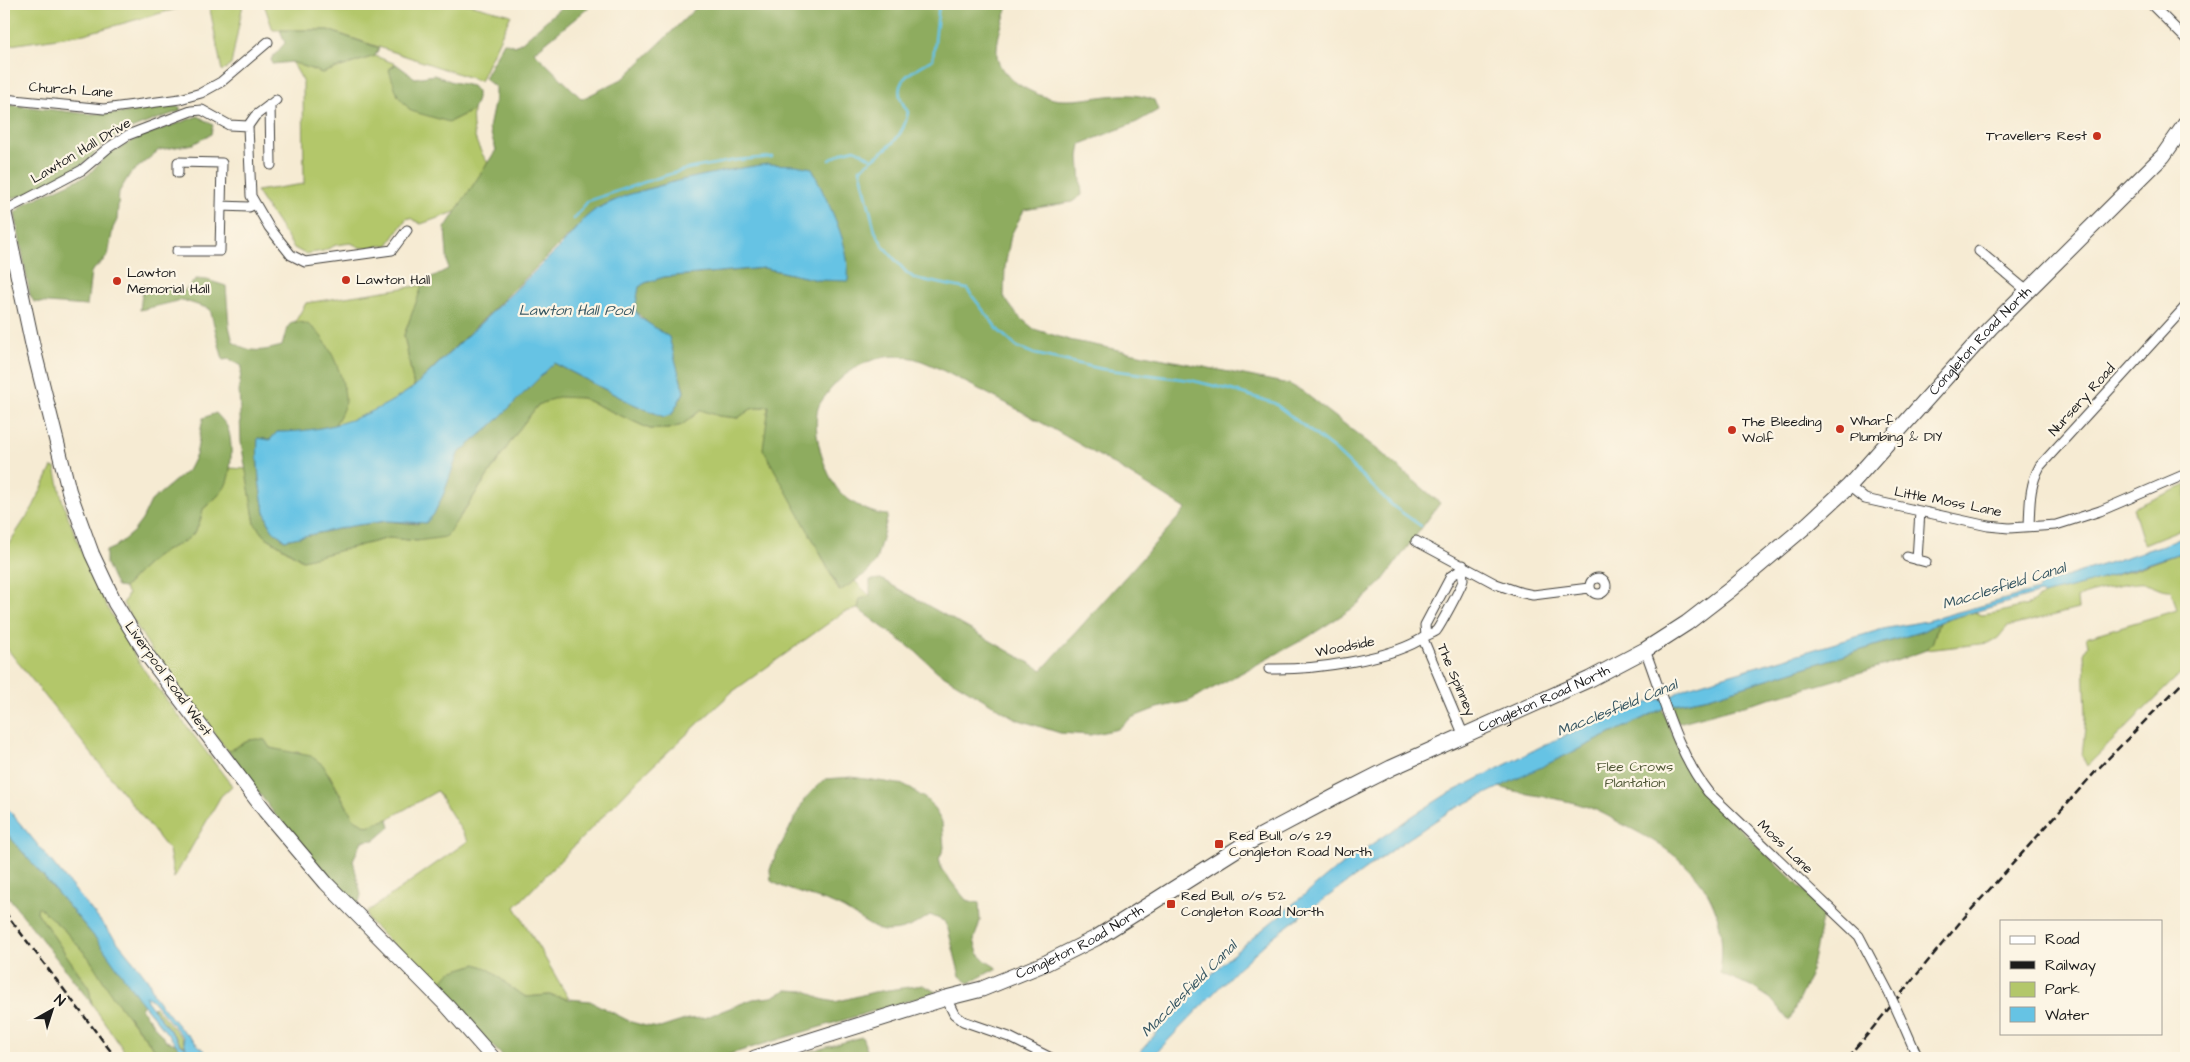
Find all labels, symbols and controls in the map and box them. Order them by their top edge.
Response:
street label: Church Lane [28,77,114,103]
street label: Lawton Hall Drive [27,113,135,189]
place label: Travellers Rest [1986,126,2087,146]
marker: Travellers Rest [2091,130,2103,142]
place label: Lawton Memorial Hall [127,263,210,299]
place label: Lawton Hall [356,270,430,290]
marker: Lawton Hall [340,274,352,286]
marker: Lawton Memorial Hall [111,275,123,287]
street label: Congleton Road North [1924,282,2036,400]
water label: Lawton Hall Pool [519,300,635,321]
street label: Nursery Road [2044,359,2120,441]
place label: Wharf Plumbing & DIY [1850,411,1943,447]
place label: The Bleeding Wolf [1742,412,1822,448]
marker: Wharf Plumbing & DIY [1834,423,1846,435]
marker: The Bleeding Wolf [1726,424,1738,436]
street label: Little Moss Lane [1893,482,2004,522]
water label: Macclesfield Canal [1940,557,2070,615]
street label: Liverpool Road West [120,618,217,741]
street label: Woodside [1314,631,1377,663]
street label: The Spinney [1432,641,1480,720]
street label: Congleton Road North [1475,660,1614,738]
water label: Macclesfield Canal [1554,674,1682,742]
park label: Flee Crows Plantation [1597,757,1673,793]
street label: Moss Lane [1753,815,1818,879]
place label: Red Bull, o/s 29 Congleton Road North [1229,826,1372,862]
marker: Red Bull, o/s 29 Congleton Road North [1213,838,1225,850]
place label: Red Bull, o/s 52 Congleton Road North [1181,886,1324,922]
marker: Red Bull, o/s 52 Congleton Road North [1165,898,1177,910]
street label: Congleton Road North [1013,900,1148,984]
legend [2000,920,2162,1034]
text: Road [2045,929,2080,950]
water label: Macclesfield Canal [1136,935,1243,1042]
text: Railway [2045,955,2096,977]
text: Park [2045,979,2080,1000]
north arrow [28,984,78,1034]
text: N [50,990,69,1011]
text: Water [2045,1005,2089,1026]

